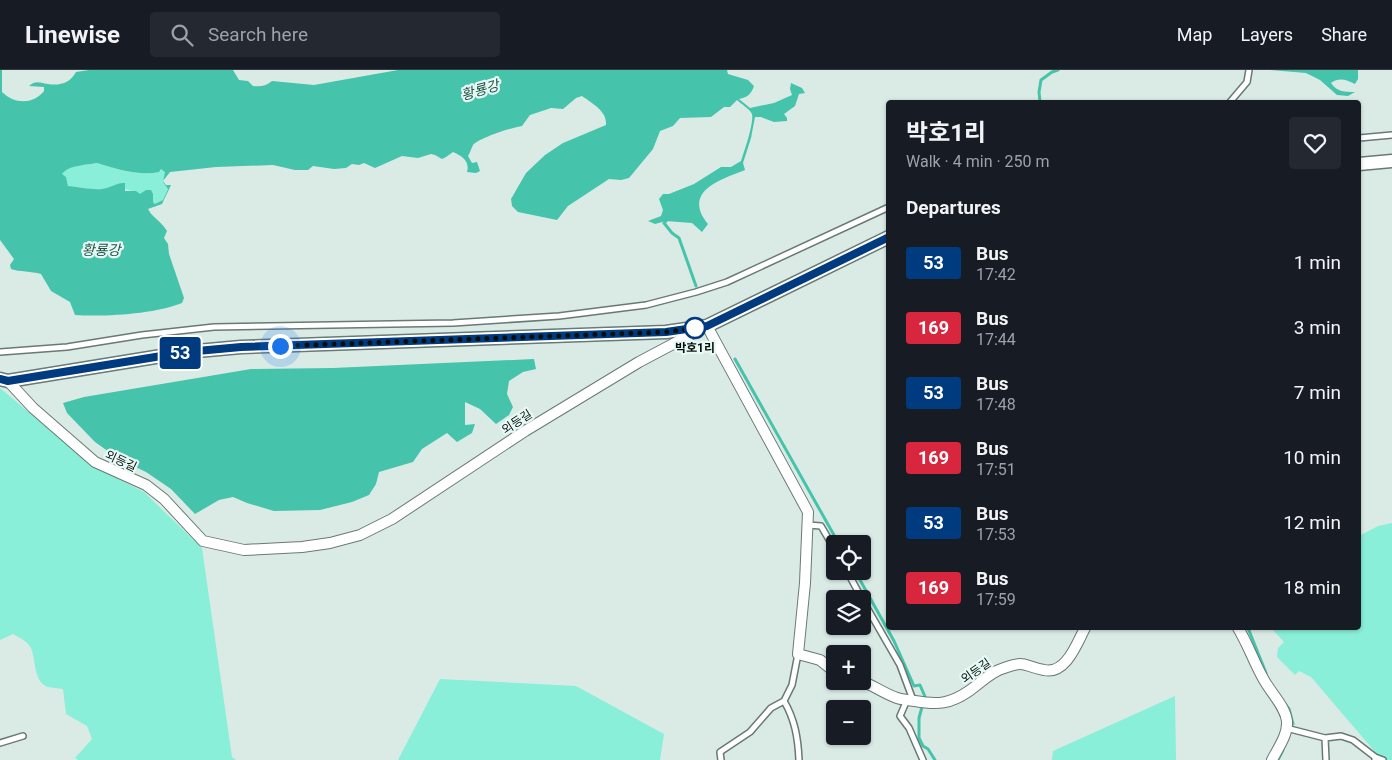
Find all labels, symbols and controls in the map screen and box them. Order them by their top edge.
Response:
search box [150,12,500,57]
text: Linewise [25,21,120,49]
icon: search [168,21,196,49]
text: Search here [208,23,308,46]
text: Map [1177,24,1212,45]
text: Layers [1240,24,1293,45]
text: Share [1321,24,1367,45]
water label: 황룡강 [459,76,503,103]
button: heart [1289,117,1341,169]
text: 박호1리 [906,119,986,147]
text: Walk · 4 min · 250 m [906,152,1050,171]
text: Departures [906,196,1001,219]
water label: 황룡강 [82,242,122,258]
text: Bus [976,242,1009,265]
text: 1 min [1294,251,1341,274]
text: 53 [923,252,944,273]
text: 17:42 [976,265,1016,284]
text: Bus [976,307,1009,330]
text: 3 min [1294,316,1341,339]
marker: 박호1리 [684,317,706,339]
text: 169 [918,317,949,338]
text: 17:44 [976,330,1016,349]
your location [268,334,293,359]
line badge: 53 [158,337,202,369]
place label: 박호1리 [675,341,715,355]
text: 53 [170,342,190,363]
text: Bus [976,372,1009,395]
text: 7 min [1294,381,1341,404]
text: 53 [923,382,944,403]
text: 17:48 [976,395,1016,414]
street label: 외등길 [499,407,535,437]
text: Bus [976,437,1009,460]
text: 10 min [1283,446,1341,469]
text: 169 [918,447,949,468]
street label: 외등길 [103,448,139,474]
text: 17:51 [976,460,1016,479]
text: Bus [976,502,1009,525]
text: 12 min [1283,511,1341,534]
text: 53 [923,512,944,533]
text: 17:53 [976,525,1016,544]
map controls [826,535,871,745]
button: locate [826,535,871,580]
text: Bus [976,567,1009,590]
text: 18 min [1283,576,1341,599]
text: 169 [918,577,949,598]
button: layers [826,590,871,635]
text: 17:59 [976,590,1016,609]
button: + [826,645,871,690]
street label: 외등길 [958,656,994,686]
button: − [826,700,871,745]

